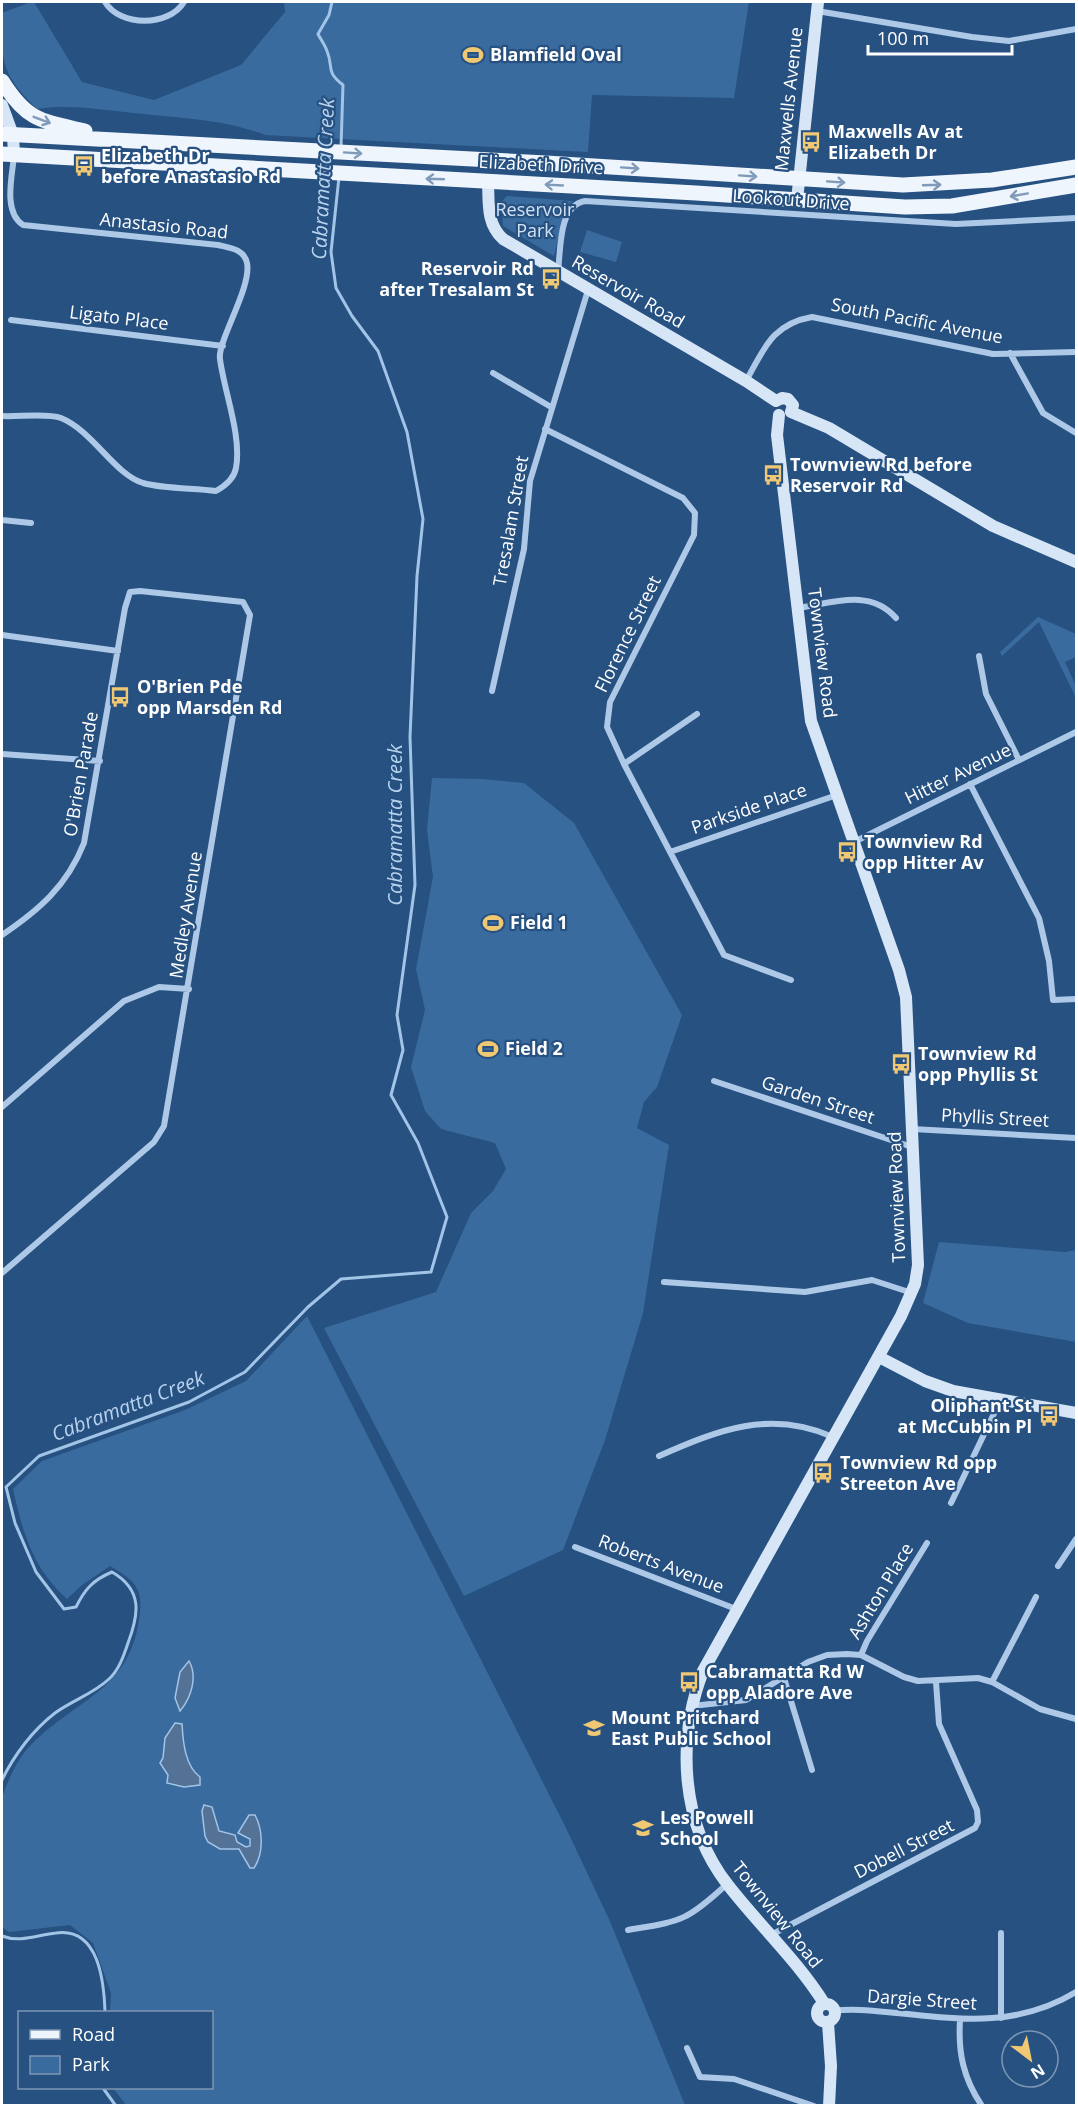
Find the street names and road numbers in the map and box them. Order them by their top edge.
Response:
street label: Maxwells Avenue [769,26,808,172]
street label: Elizabeth Drive [478,149,604,179]
street label: Lookout Drive [732,183,851,215]
street label: Anastasio Road [99,206,230,244]
street label: Reservoir Road [568,249,689,333]
street label: South Pacific Avenue [829,292,1005,348]
street label: Ligato Place [68,299,170,335]
street label: Tresalam Street [487,454,533,588]
street label: Florence Street [589,571,666,696]
street label: Townview Road [803,586,843,719]
street label: O'Brien Parade [57,709,103,838]
street label: Hitter Avenue [900,737,1015,809]
street label: Parkside Place [688,777,810,839]
street label: Medley Avenue [163,850,207,980]
street label: Garden Street [759,1069,878,1129]
street label: Phyllis Street [940,1102,1050,1132]
street label: Townview Road [882,1131,910,1263]
street label: Roberts Avenue [595,1528,728,1598]
street label: Ashton Place [842,1538,918,1643]
street label: Dobell Street [850,1813,958,1884]
street label: Townview Road [727,1856,828,1973]
street label: Dargie Street [866,1983,978,2015]

